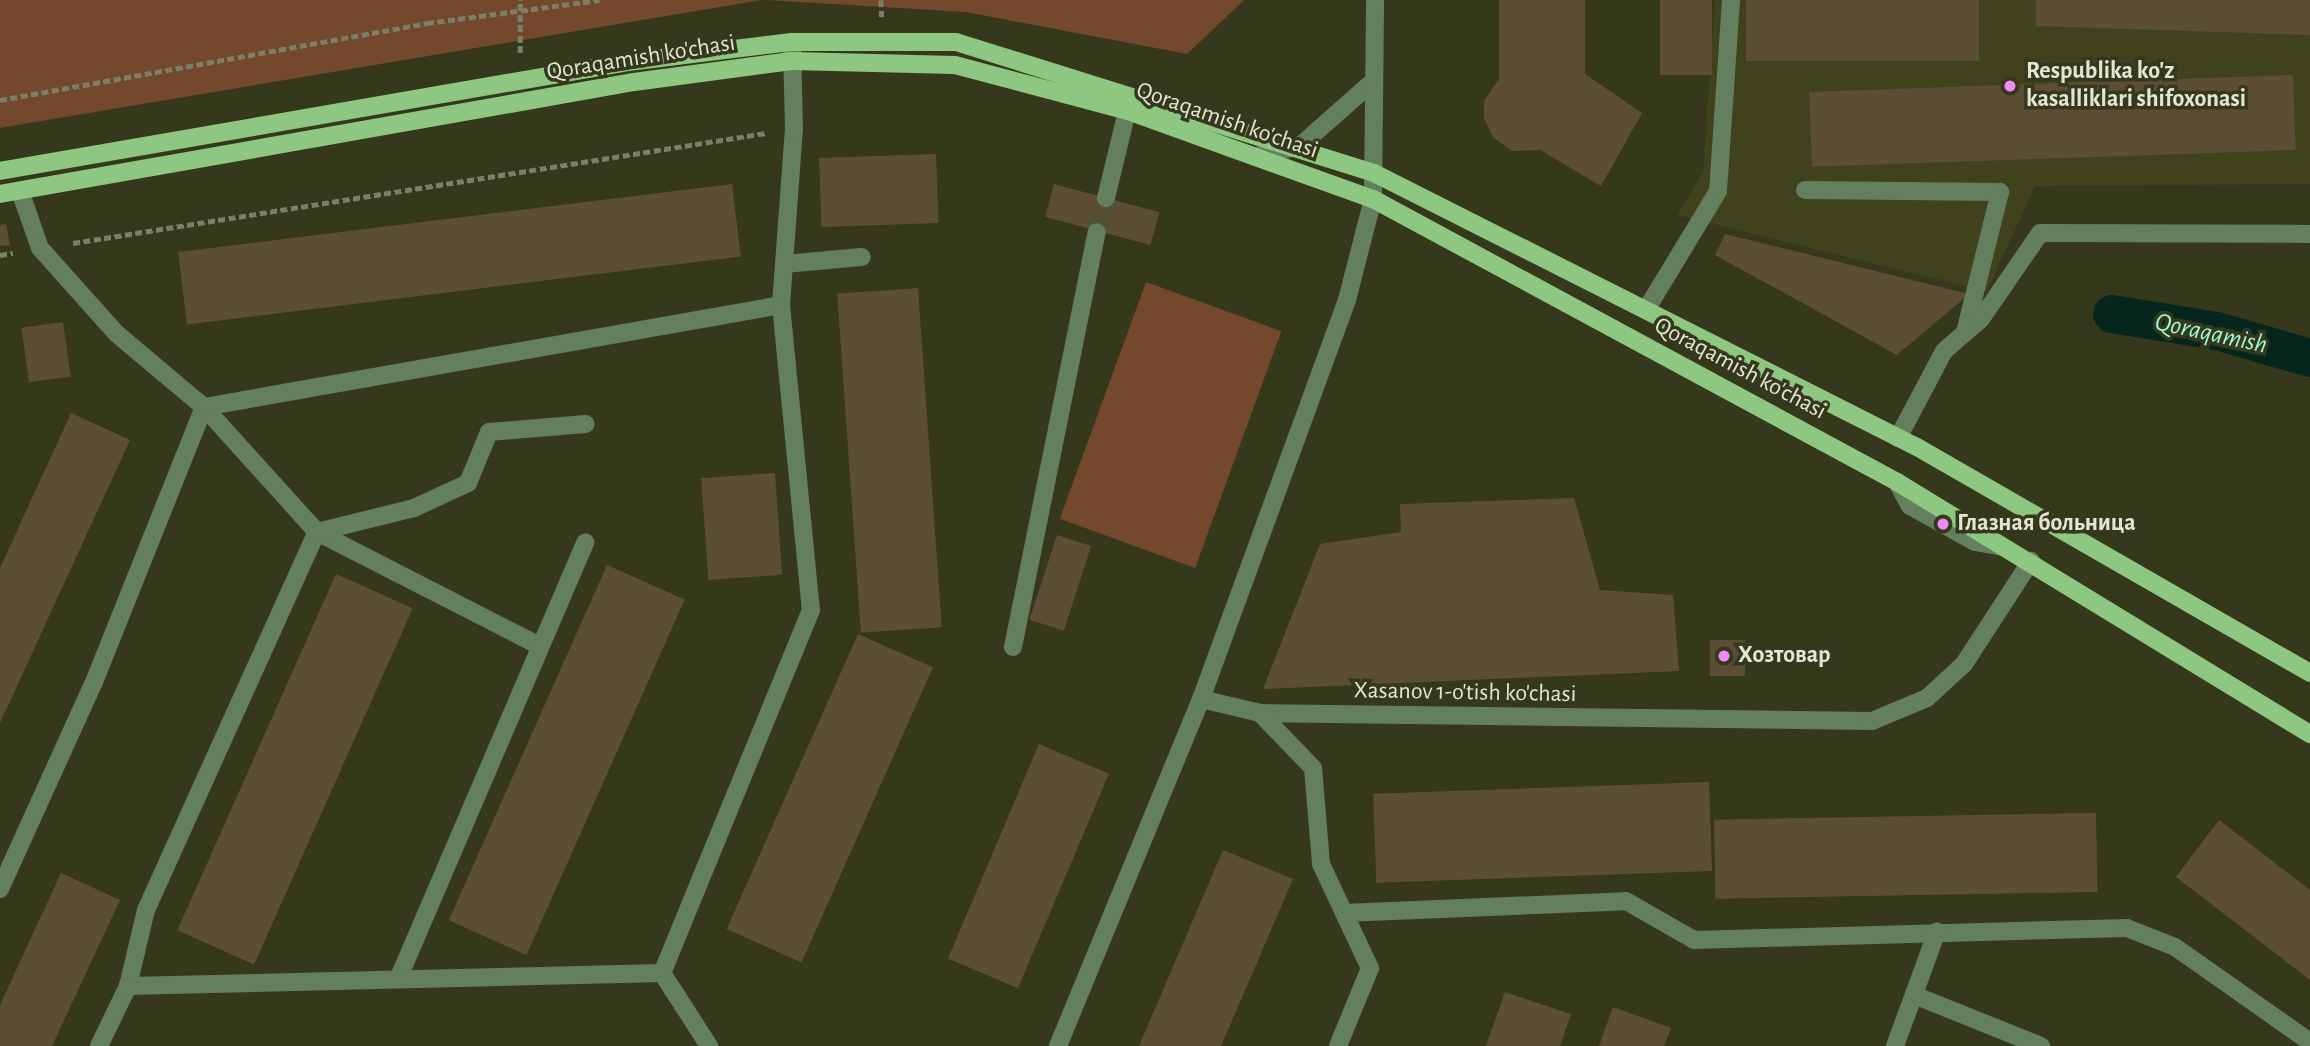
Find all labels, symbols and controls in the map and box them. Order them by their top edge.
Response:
street label: Qoraqamish ko'chasi [545,29,737,87]
place label: Respublika ko'z kasalliklari shifoxonasi [2026,58,2246,114]
street label: Qoraqamish ko'chasi [1132,76,1322,166]
marker: Respublika ko'z kasalliklari shifoxonasi [2000,76,2020,96]
water label: Qoraqamish [2152,307,2270,361]
street label: Qoraqamish ko'chasi [1649,312,1831,426]
place label: Глазная больница [1957,510,2136,538]
marker: Глазная больница [1935,516,1951,532]
place label: Хозтовар [1738,642,1830,670]
marker: Хозтовар [1716,648,1732,664]
street label: Xasanov 1-o'tish ko'chasi [1353,677,1577,709]

